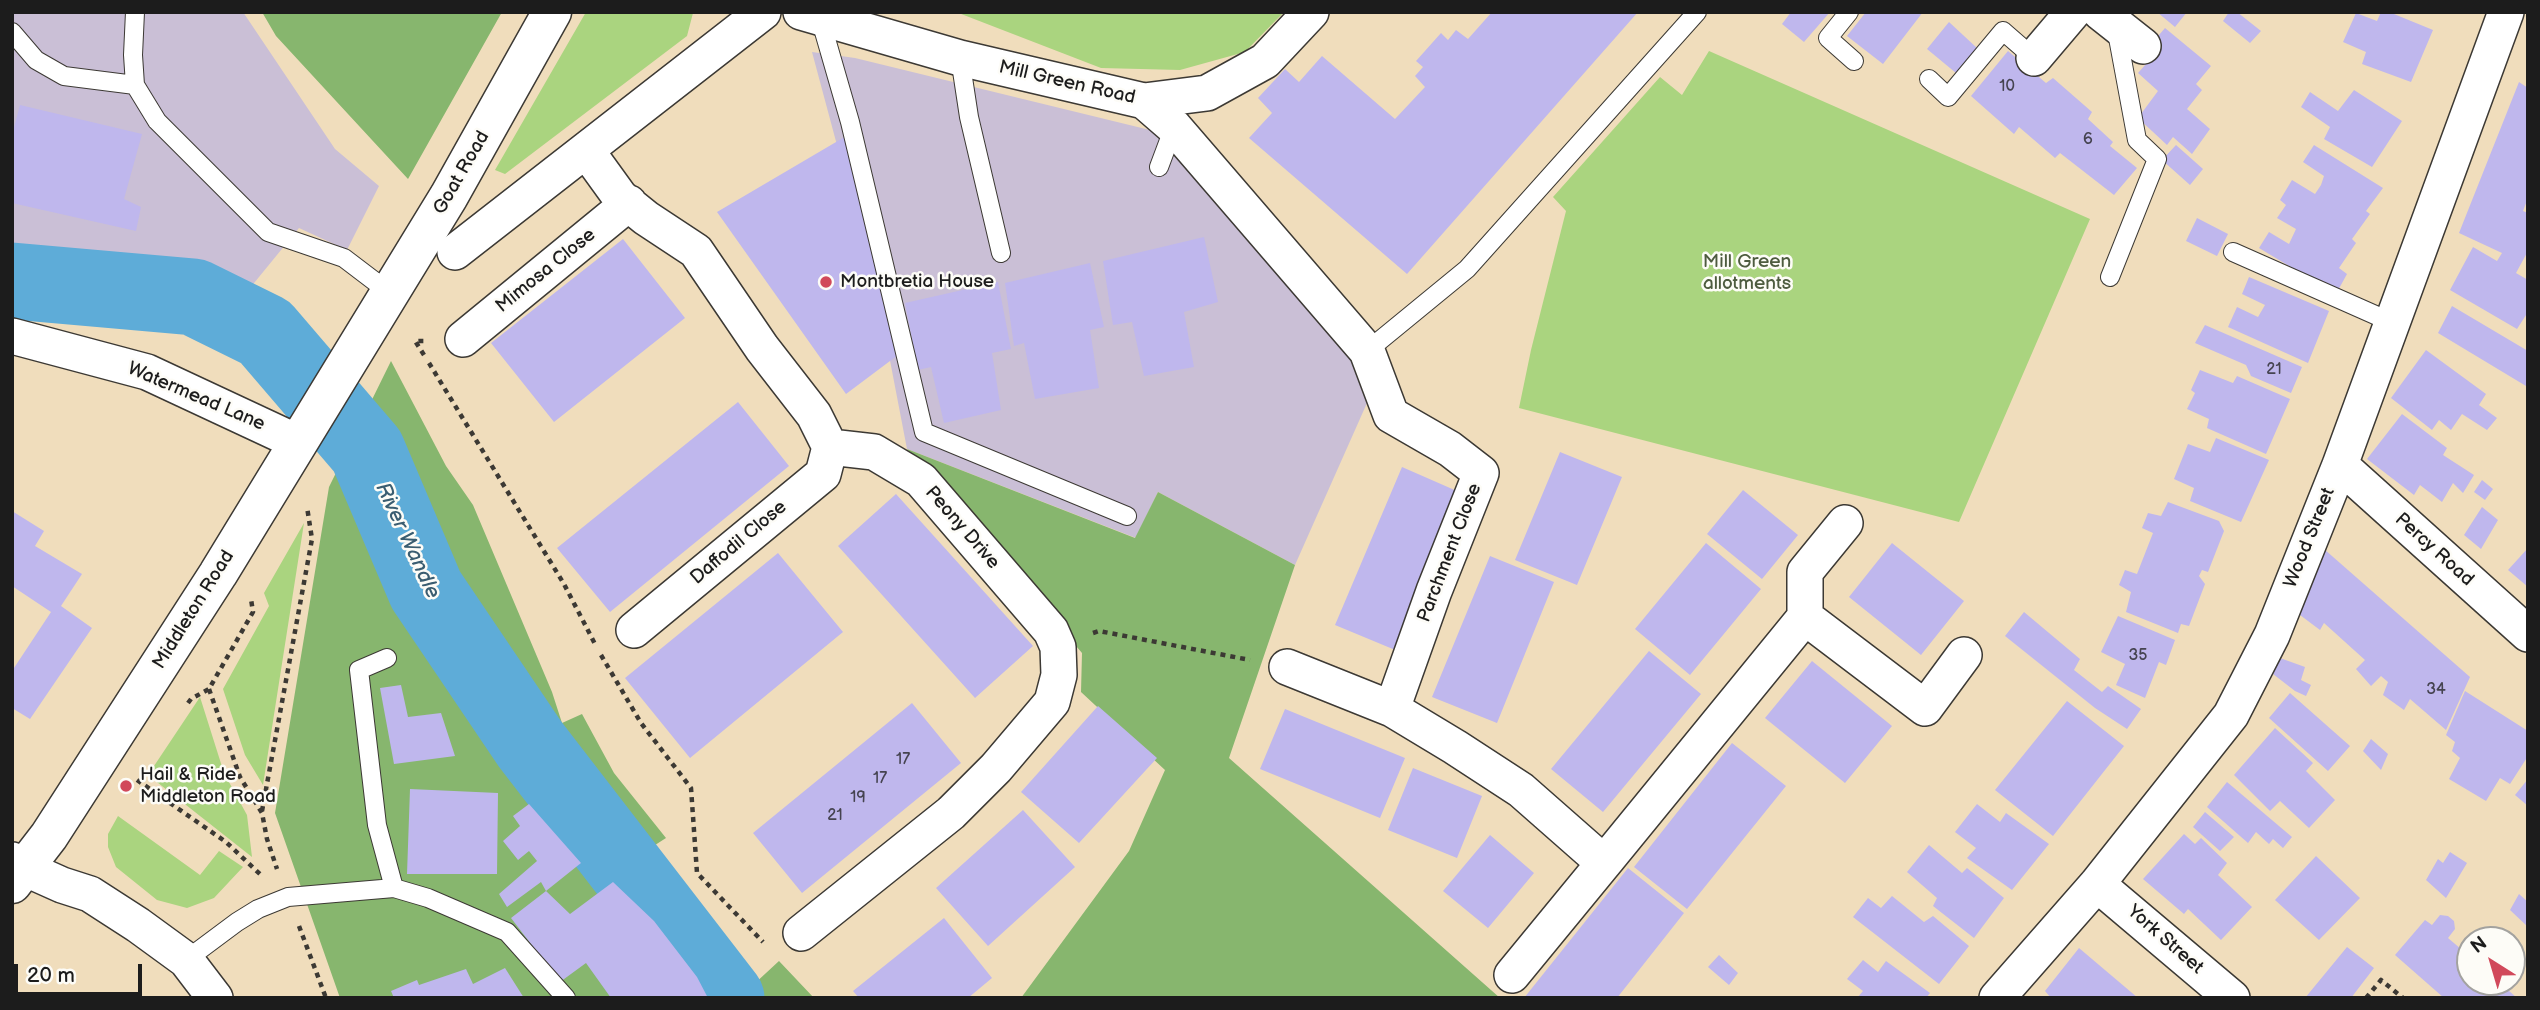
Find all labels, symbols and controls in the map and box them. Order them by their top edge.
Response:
street label: Mill Green Road [996,56,1138,110]
house number: 10 [1999,77,2015,97]
street label: Goat Road [429,127,495,219]
house number: 6 [2083,130,2093,150]
street label: Mimosa Close [492,224,600,318]
park label: Mill Green allotments [1703,251,1791,295]
place label: Montbretia House [840,271,994,293]
marker: Montbretia House [818,274,834,290]
street label: Watermead Lane [124,358,268,436]
house number: 21 [2266,360,2282,380]
water label: River Wandle [369,479,445,603]
street label: Parchment Close [1413,480,1487,626]
street label: Peony Drive [920,482,1004,574]
street label: Wood Street [2280,485,2340,591]
street label: Daffodil Close [686,496,792,590]
street label: Percy Road [2390,509,2478,591]
street label: Middleton Road [148,546,240,674]
house number: 35 [2128,646,2148,666]
house number: 34 [2426,680,2446,700]
house number: 17 [896,750,910,770]
place label: Hail & Ride Middleton Road [140,764,276,808]
house number: 17 [873,769,887,789]
marker: Hail & Ride Middleton Road [118,778,134,794]
house number: 19 [850,788,866,808]
house number: 21 [827,806,843,826]
street label: York Street [2122,901,2208,979]
north arrow [2456,926,2526,996]
text: N [2467,932,2492,959]
scale bar [18,950,145,994]
text: 20 m [27,963,75,988]

